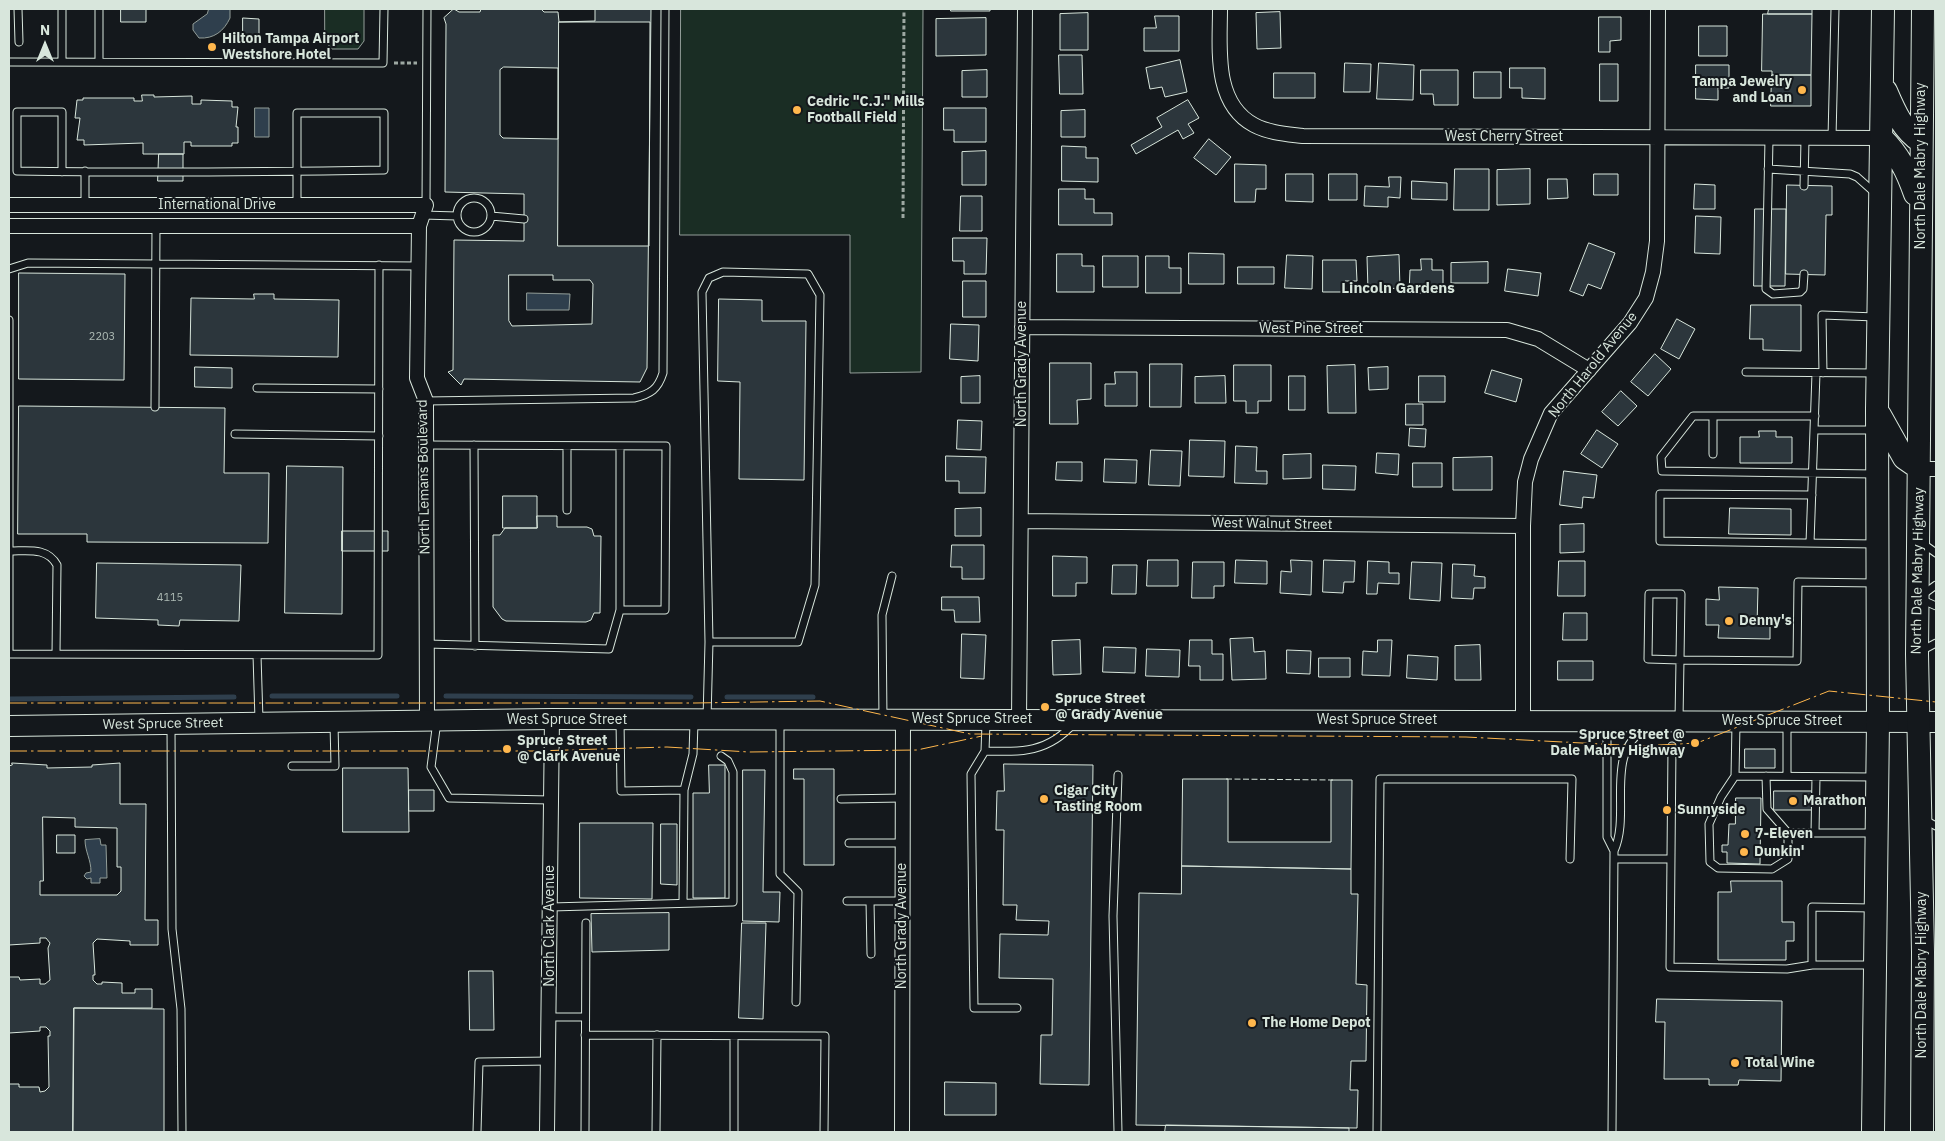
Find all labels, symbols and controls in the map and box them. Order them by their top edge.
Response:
north arrow [20,20,70,70]
text: N [40,21,50,39]
place label: Hilton Tampa Airport Westshore Hotel [222,31,359,64]
marker: Hilton Tampa Airport Westshore Hotel [206,41,218,53]
place label: Tampa Jewelry and Loan [1692,74,1792,106]
street label: North Dale Mabry Highway [1913,83,1929,249]
marker: Tampa Jewelry and Loan [1796,84,1808,96]
place label: Cedric "C.J." Mills Football Field [807,94,925,126]
marker: Cedric "C.J." Mills Football Field [791,104,803,116]
street label: West Cherry Street [1445,129,1563,145]
street label: International Drive [158,197,276,213]
district label: Lincoln Gardens [1341,280,1455,298]
street label: North Grady Avenue [1014,301,1030,427]
street label: North Harold Avenue [1545,309,1641,421]
street label: West Pine Street [1259,321,1363,337]
house number: 2203 [89,330,115,344]
street label: North Lemans Boulevard [414,399,434,555]
street label: North Dale Mabry Highway [1908,487,1928,655]
street label: West Walnut Street [1211,515,1333,533]
house number: 4115 [157,591,183,605]
place label: Denny's [1739,613,1792,629]
marker: Denny's [1723,615,1735,627]
place label: Spruce Street @ Grady Avenue [1055,691,1163,724]
marker: Spruce Street @ Grady Avenue [1039,701,1051,713]
street label: West Spruce Street [912,711,1032,727]
street label: West Spruce Street [507,712,627,728]
street label: West Spruce Street [1317,712,1437,728]
street label: West Spruce Street [1722,713,1842,729]
street label: West Spruce Street [103,715,223,733]
place label: Spruce Street @ Dale Mabry Highway [1550,727,1685,760]
place label: Spruce Street @ Clark Avenue [517,733,620,766]
marker: Spruce Street @ Dale Mabry Highway [1689,737,1701,749]
marker: Spruce Street @ Clark Avenue [501,743,513,755]
place label: Cigar City Tasting Room [1054,783,1142,816]
marker: Cigar City Tasting Room [1038,793,1050,805]
place label: Marathon [1803,793,1866,809]
marker: Marathon [1787,795,1799,807]
place label: Sunnyside [1677,802,1745,818]
marker: Sunnyside [1661,804,1673,816]
place label: 7-Eleven [1755,826,1813,842]
marker: 7-Eleven [1739,828,1751,840]
place label: Dunkin' [1754,844,1804,860]
marker: Dunkin' [1738,846,1750,858]
street label: North Grady Avenue [894,863,910,989]
street label: North Clark Avenue [542,865,558,987]
street label: North Dale Mabry Highway [1914,892,1930,1058]
place label: The Home Depot [1262,1015,1371,1031]
marker: The Home Depot [1246,1017,1258,1029]
place label: Total Wine [1745,1055,1815,1071]
marker: Total Wine [1729,1057,1741,1069]

